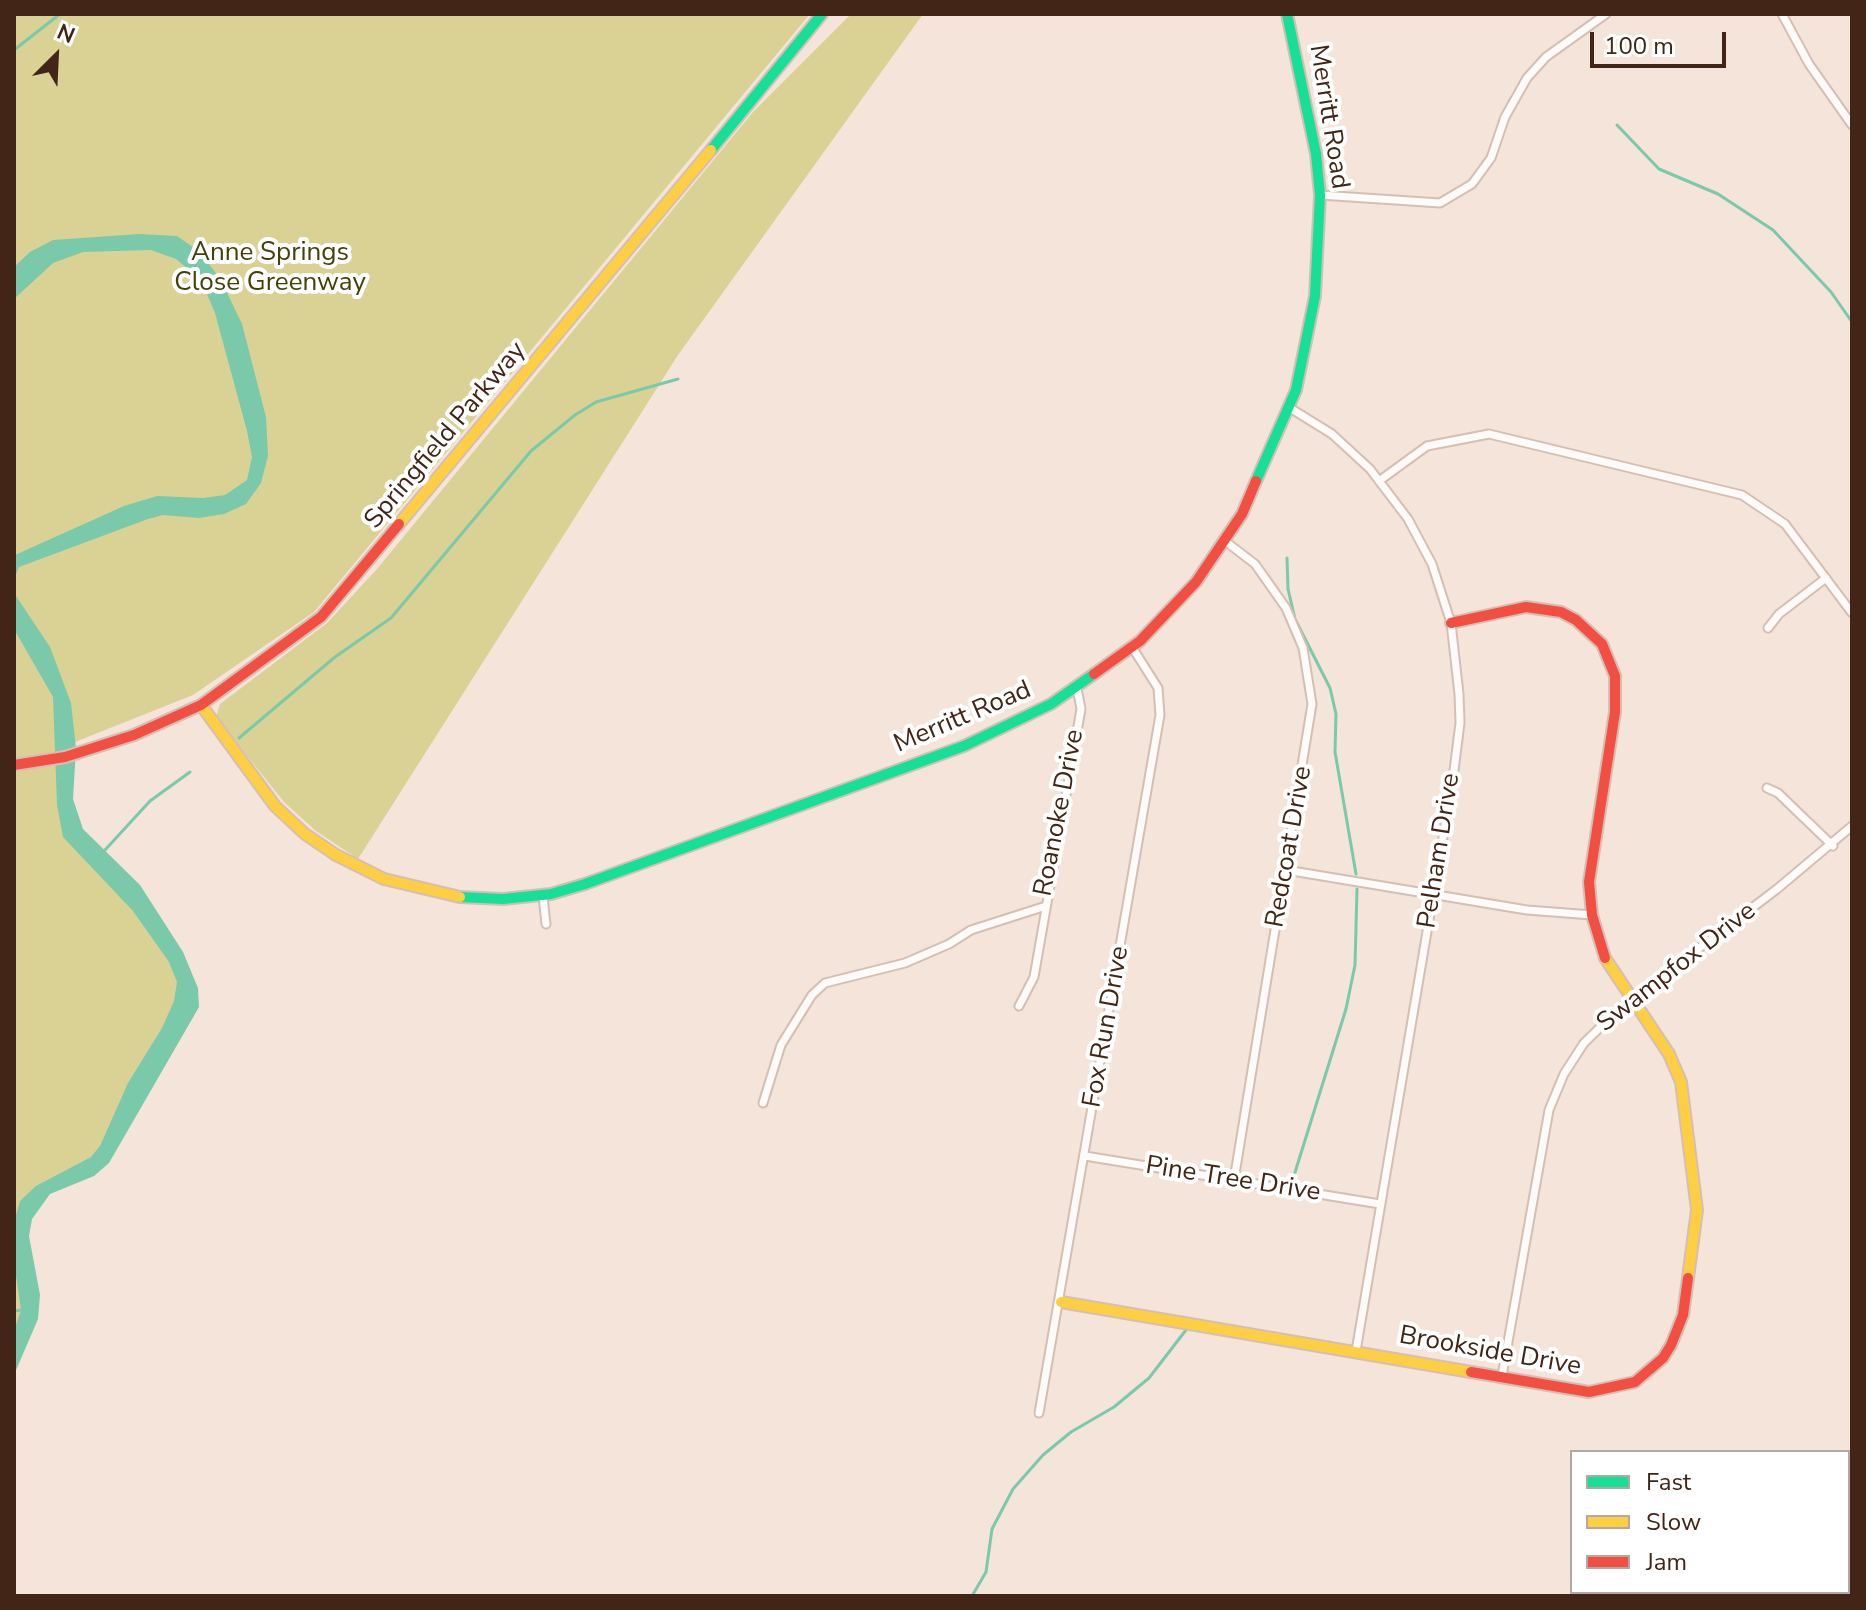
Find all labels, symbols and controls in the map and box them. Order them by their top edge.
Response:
north arrow [16,16,96,96]
scale bar [1594,16,1730,66]
text: N [52,17,79,51]
text: 100 m [1604,30,1674,62]
street label: Merritt Road [1301,43,1355,191]
park label: Anne Springs Close Greenway [174,238,366,300]
street label: Springfield Parkway [359,336,533,536]
street label: Merritt Road [890,675,1036,761]
street label: Roanoke Drive [1029,727,1091,899]
street label: Redcoat Drive [1260,764,1320,930]
street label: Pelham Drive [1412,771,1468,931]
street label: Swampfox Drive [1591,896,1763,1040]
street label: Fox Run Drive [1077,944,1137,1110]
street label: Pine Tree Drive [1143,1151,1323,1209]
street label: Brookside Drive [1397,1321,1583,1383]
legend [1570,1450,1850,1594]
text: Fast [1646,1466,1691,1498]
text: Slow [1646,1506,1701,1538]
text: Jam [1646,1546,1687,1578]

